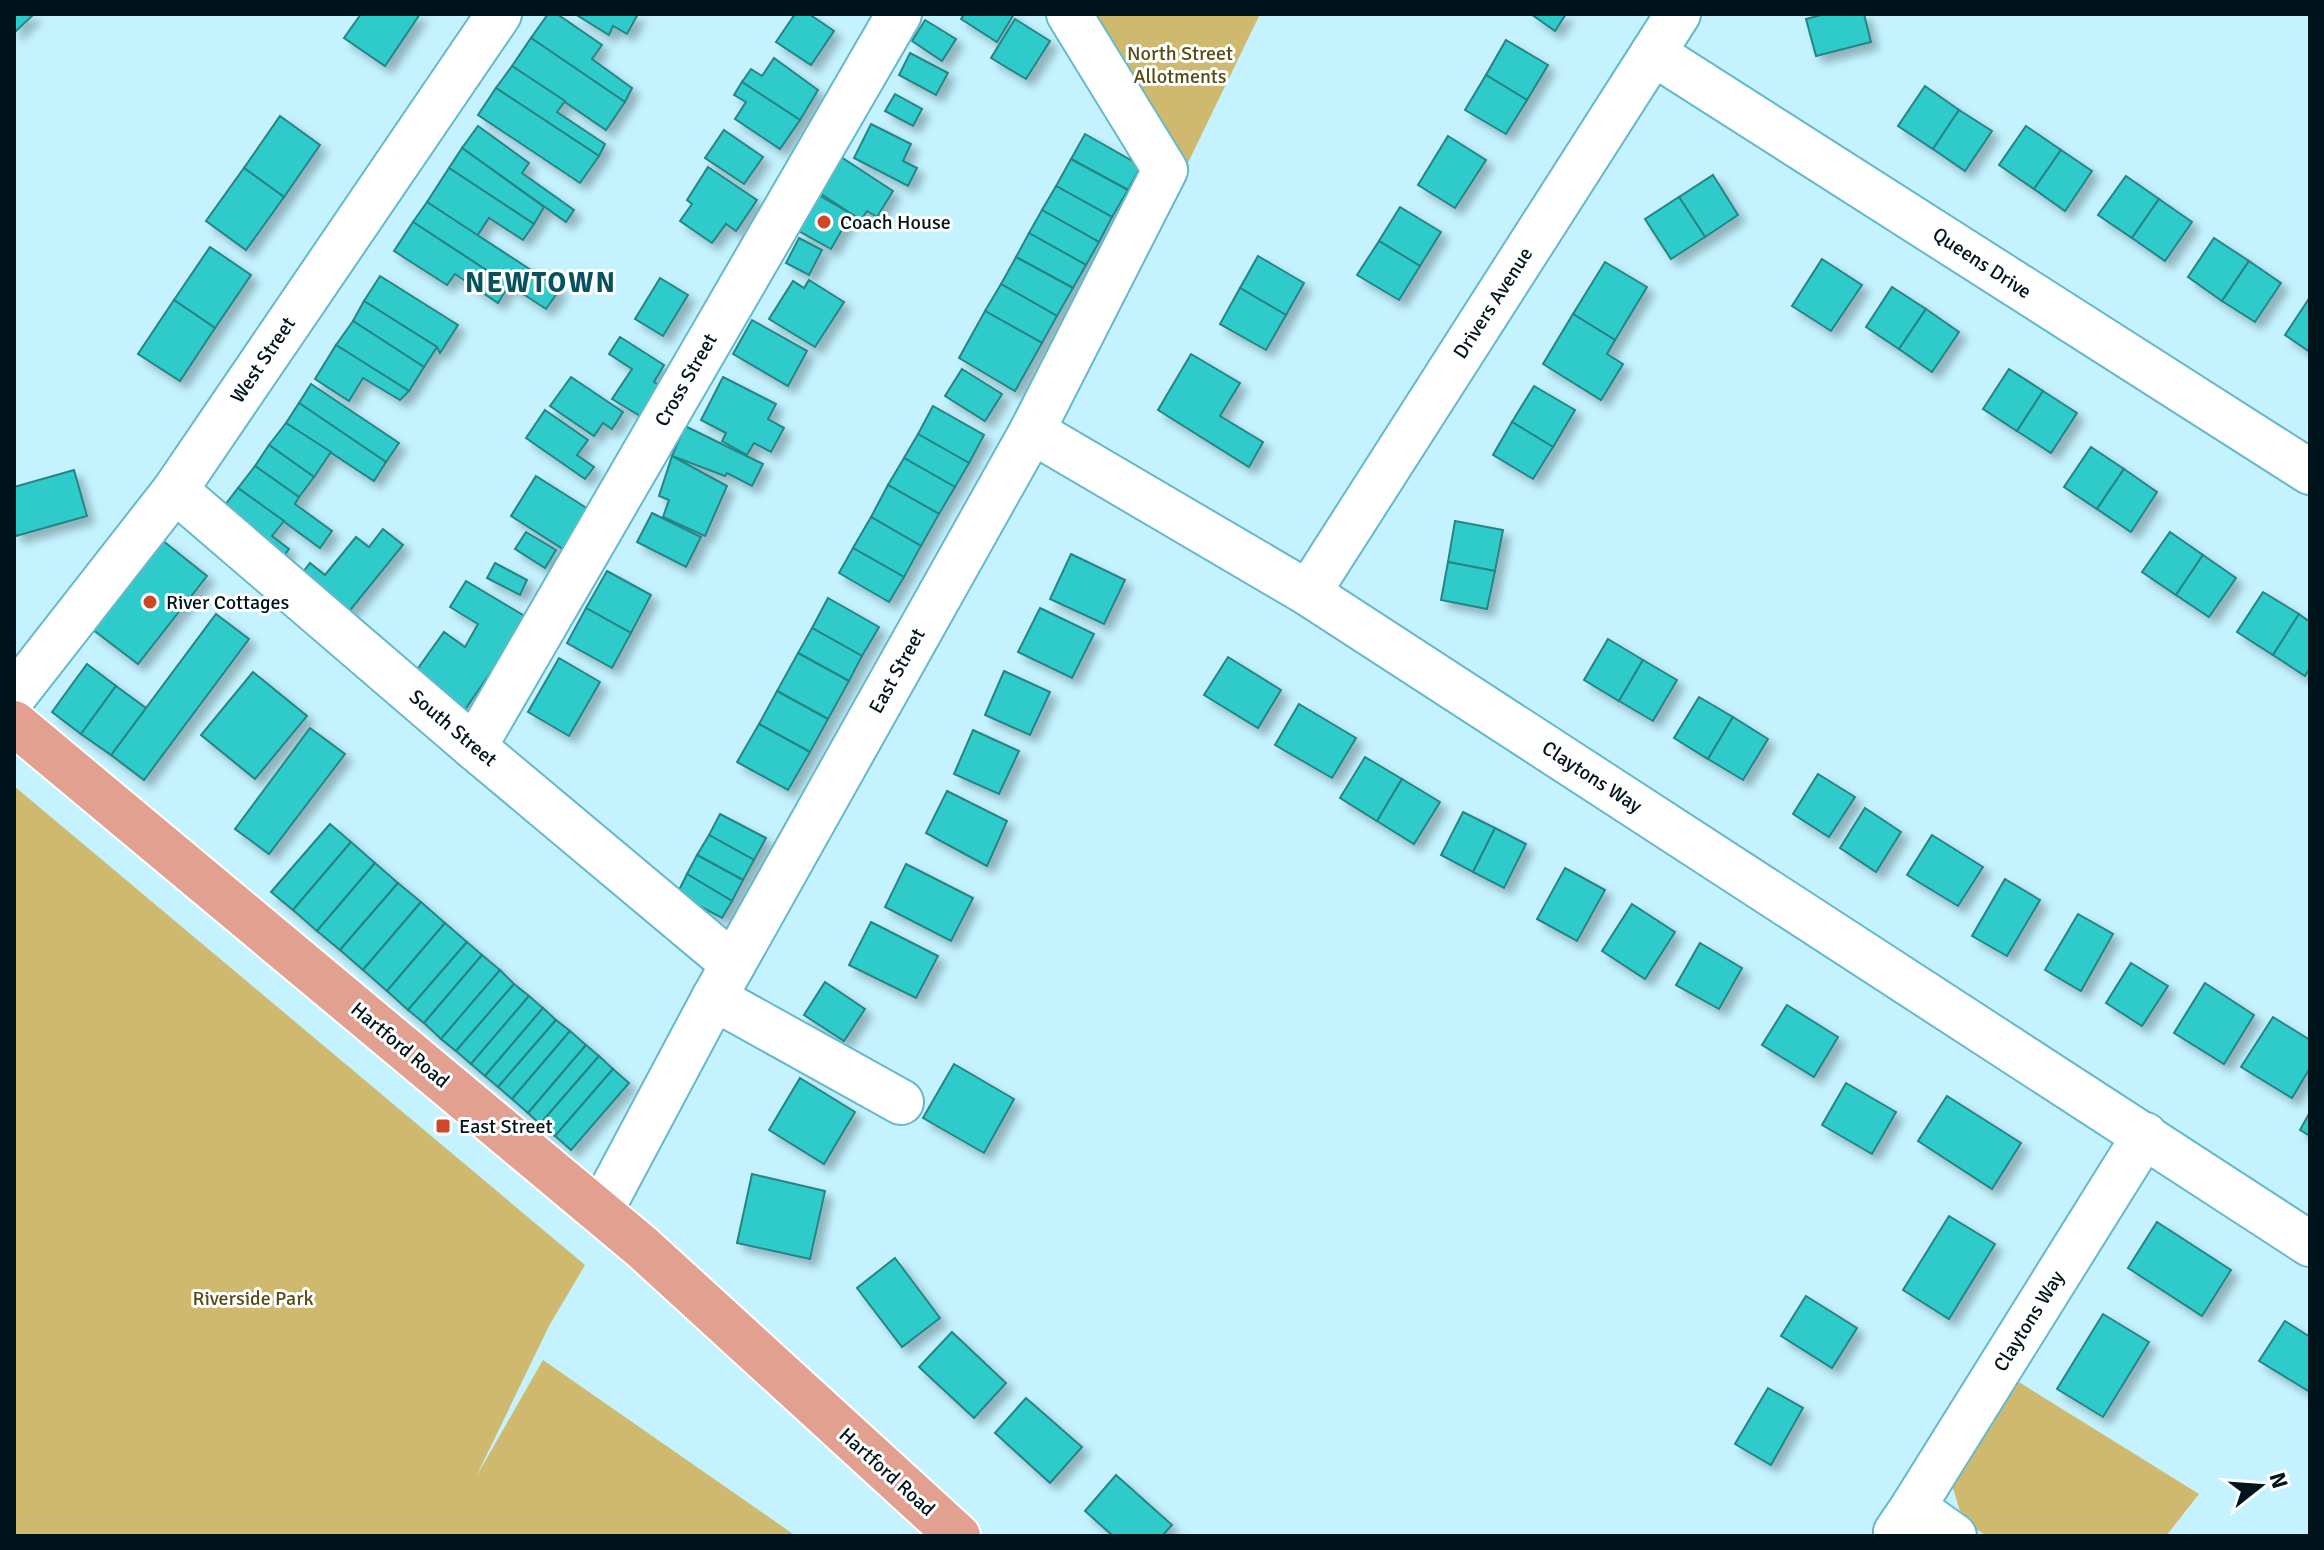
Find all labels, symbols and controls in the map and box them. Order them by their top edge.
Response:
park label: North Street Allotments [1127,41,1233,89]
place label: Coach House [840,210,951,235]
marker: Coach House [815,213,833,231]
street label: Queens Drive [1928,222,2036,304]
street label: Drivers Avenue [1448,243,1538,363]
district label: NEWTOWN [465,266,617,300]
street label: West Street [225,312,301,408]
street label: Cross Street [649,329,723,431]
place label: River Cottages [166,590,290,615]
marker: River Cottages [141,593,159,611]
street label: East Street [863,624,931,718]
street label: South Street [404,684,502,772]
street label: Claytons Way [1537,735,1647,819]
street label: Hartford Road [346,997,454,1093]
place label: East Street [459,1114,553,1139]
marker: East Street [434,1117,452,1135]
street label: Claytons Way [1988,1265,2070,1376]
park label: Riverside Park [192,1286,314,1311]
street label: Hartford Road [834,1422,940,1522]
north arrow [2220,1446,2300,1526]
text: N [2263,1469,2294,1492]

